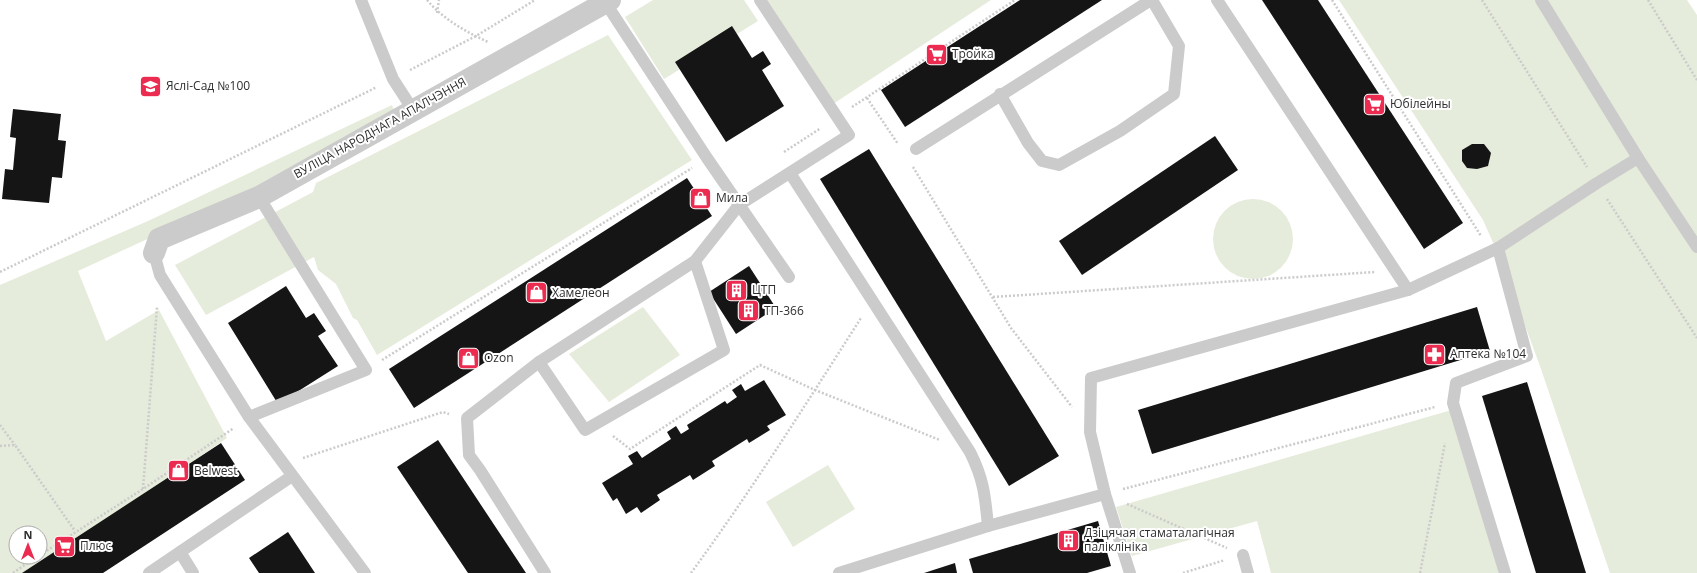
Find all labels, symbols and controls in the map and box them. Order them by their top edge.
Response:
supermarket icon: Тройка [923,41,949,67]
place label: Тройка [952,45,994,62]
school or university icon: Яслі-Сад №100 [137,73,163,99]
street label: ВУЛІЦА НАРОДНАГА АПАЛЧЭННЯ [291,73,469,182]
place label: Яслі-Сад №100 [166,77,250,94]
supermarket icon: Юбілейны [1361,91,1387,117]
place label: Юбілейны [1390,95,1451,112]
shop icon: Мила [687,185,713,211]
place label: Мила [716,189,748,206]
building icon: ЦТП [723,277,749,303]
shop icon: Хамелеон [523,280,549,306]
place label: ЦТП [752,281,776,298]
place label: Хамелеон [552,284,610,301]
building icon: ТП-366 [736,298,762,324]
place label: ТП-366 [764,302,804,319]
pharmacy icon: Аптека №104 [1421,341,1447,367]
shop icon: Ozon [455,345,481,371]
place label: Аптека №104 [1450,345,1526,362]
place label: Ozon [484,349,514,366]
shop icon: Belwest [166,458,192,484]
place label: Belwest [194,462,238,479]
place label: Дзіцячая стаматалагічная паліклініка [1084,524,1235,555]
north arrow [8,525,48,565]
text: N [24,527,32,542]
building icon: Дзіцячая стаматалагічная паліклініка [1055,527,1081,553]
supermarket icon: Плюс [51,533,77,559]
place label: Плюс [80,537,112,554]

